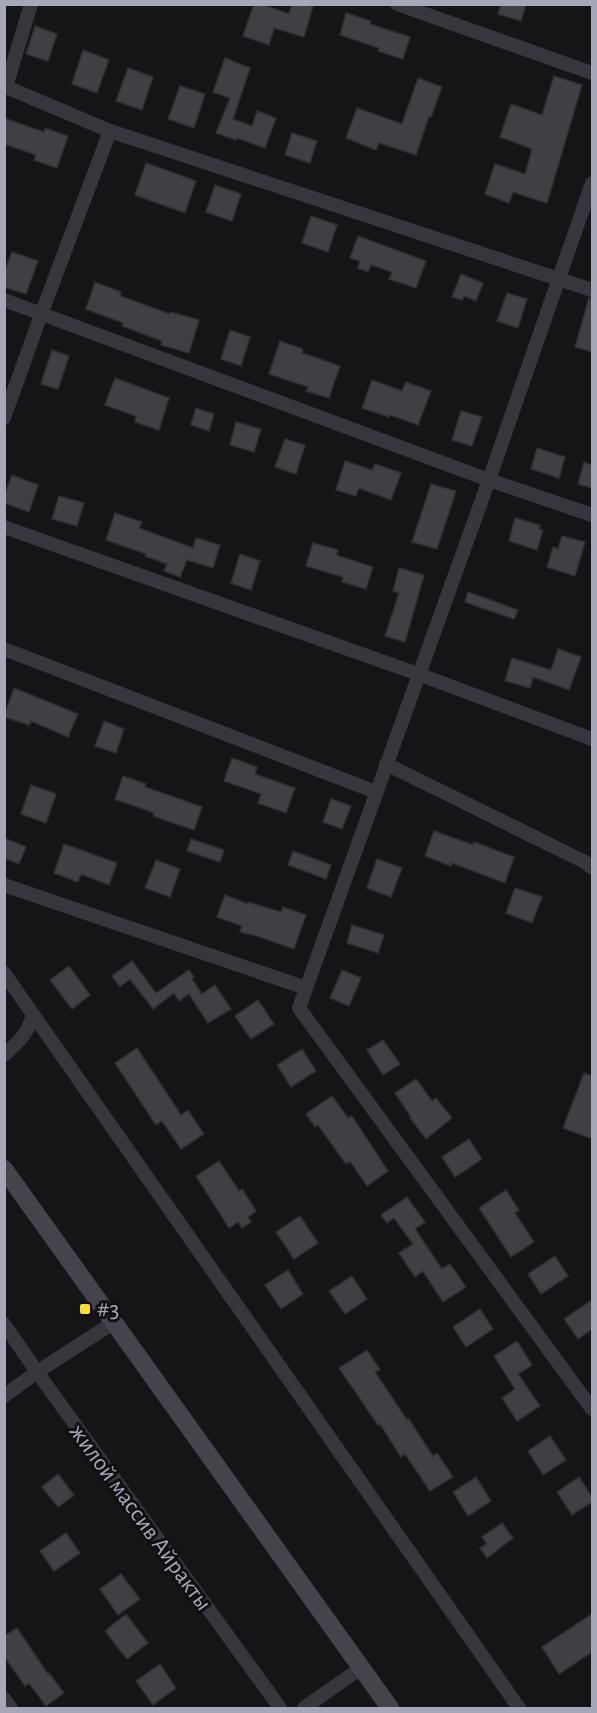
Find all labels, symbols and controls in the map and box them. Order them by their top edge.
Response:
place label: #3 [97,1298,119,1322]
marker: #3 [78,1302,92,1316]
street label: жилой массив Айракты [65,1420,216,1615]

